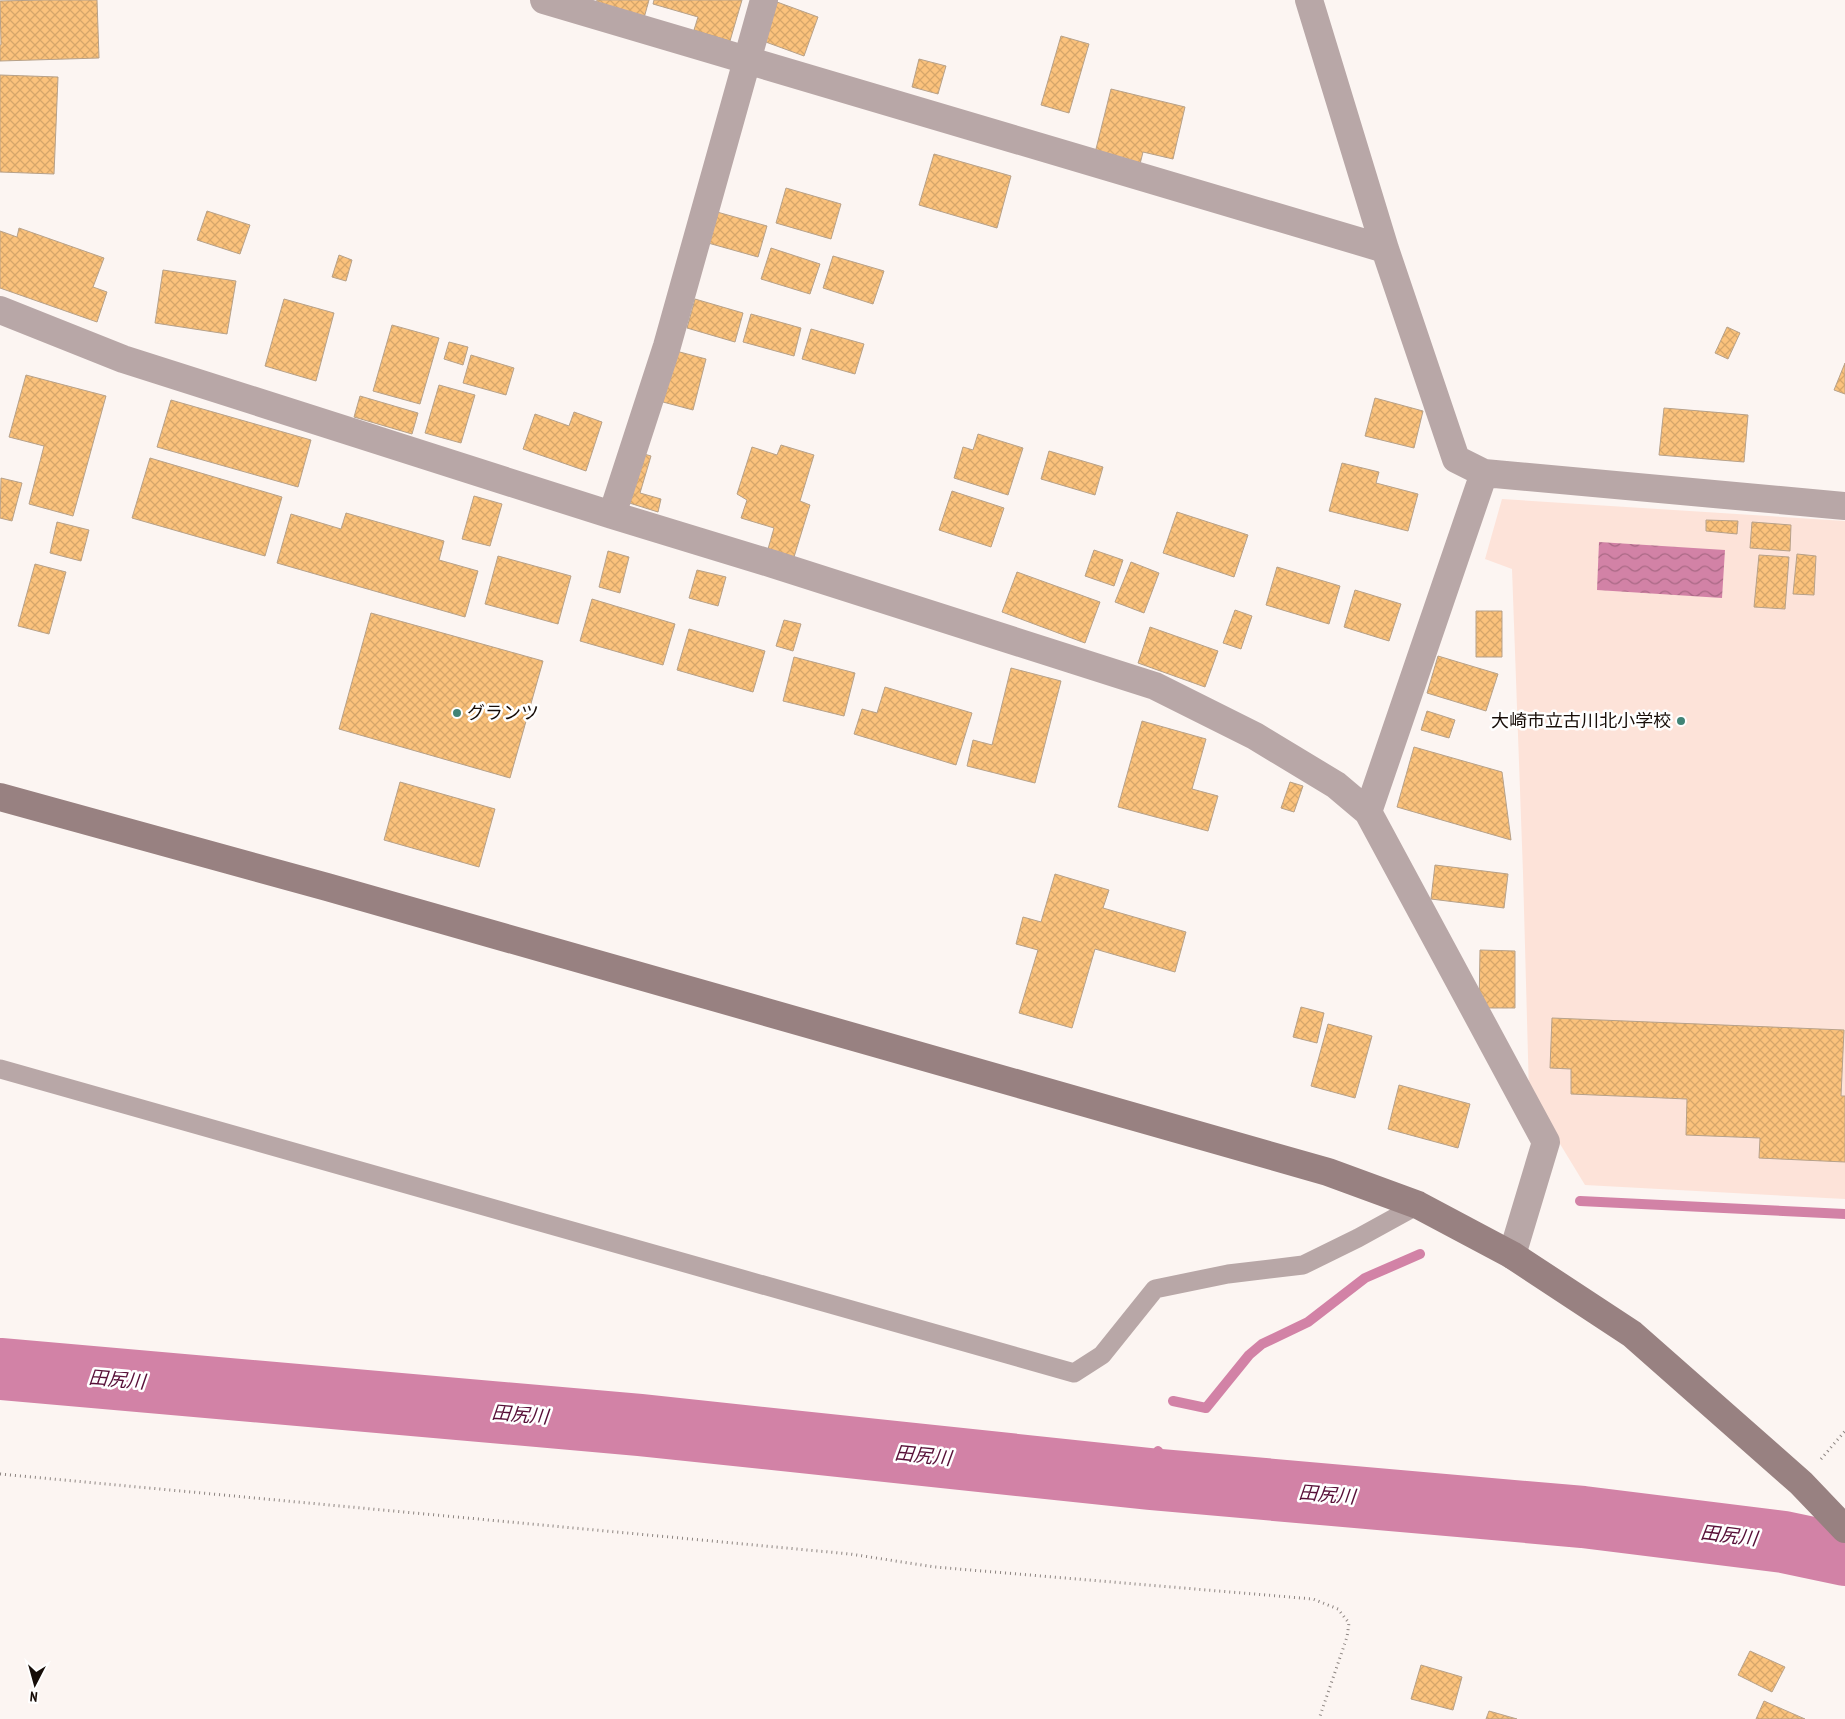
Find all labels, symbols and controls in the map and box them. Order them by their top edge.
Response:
place label: グランツ [467,701,539,724]
marker: グランツ [451,707,463,719]
place label: 大崎市立古川北小学校 [1491,709,1671,732]
marker: 大崎市立古川北小学校 [1675,715,1687,727]
water label: 田尻川 [88,1365,148,1394]
water label: 田尻川 [491,1400,551,1429]
water label: 田尻川 [893,1440,955,1470]
water label: 田尻川 [1298,1480,1358,1509]
water label: 田尻川 [1699,1520,1761,1551]
north arrow [10,1659,60,1709]
text: N [29,1688,38,1706]

